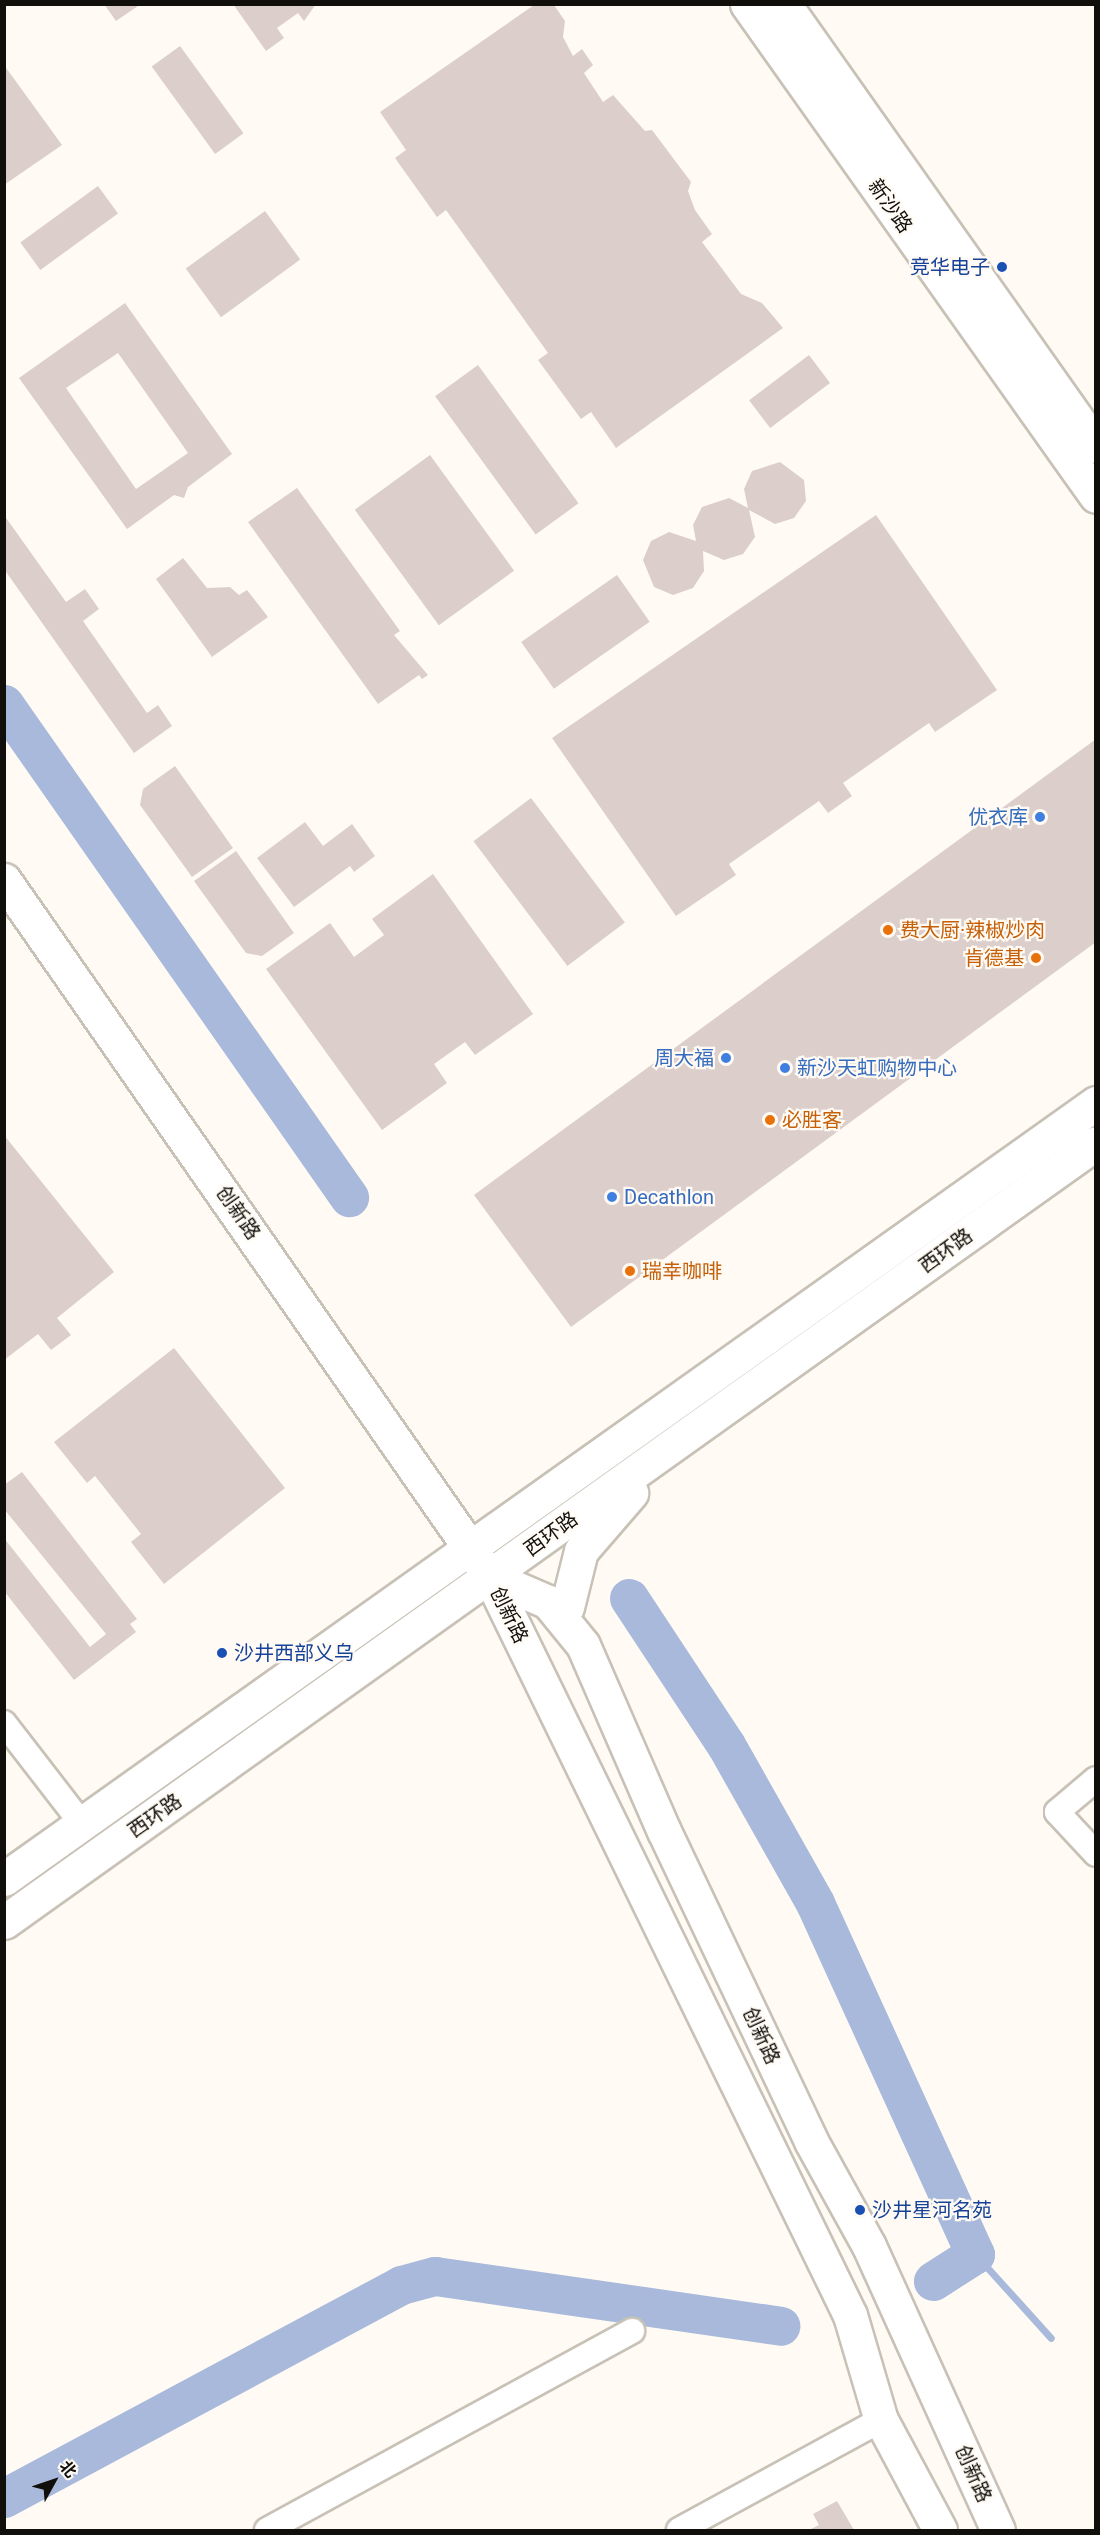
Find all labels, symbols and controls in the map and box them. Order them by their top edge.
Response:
street label: 新沙路 [863,175,917,237]
place label: 竞华电子 [910,255,990,279]
marker: 竞华电子 [995,260,1009,274]
place label: 优衣库 [968,805,1028,829]
marker: 优衣库 [1033,810,1047,824]
place label: 费大厨·辣椒炒肉 [900,918,1045,942]
marker: 费大厨·辣椒炒肉 [881,923,895,937]
place label: 肯德基 [964,946,1024,970]
marker: 肯德基 [1029,951,1043,965]
place label: 周大福 [654,1046,714,1070]
marker: 周大福 [719,1051,733,1065]
place label: 新沙天虹购物中心 [797,1056,957,1080]
marker: 新沙天虹购物中心 [778,1061,792,1075]
place label: 必胜客 [782,1108,842,1132]
marker: 必胜客 [763,1113,777,1127]
street label: 创新路 [211,1182,265,1244]
place label: Decathlon [624,1185,714,1209]
marker: Decathlon [605,1190,619,1204]
street label: 西环路 [915,1224,977,1278]
place label: 瑞幸咖啡 [642,1259,722,1283]
marker: 瑞幸咖啡 [623,1264,637,1278]
street label: 西环路 [520,1507,582,1561]
street label: 创新路 [485,1583,533,1647]
place label: 沙井西部义乌 [234,1641,354,1665]
marker: 沙井西部义乌 [215,1646,229,1660]
street label: 西环路 [124,1789,186,1843]
street label: 创新路 [737,2004,785,2068]
place label: 沙井星河名苑 [872,2198,992,2222]
marker: 沙井星河名苑 [853,2203,867,2217]
street label: 创新路 [950,2442,996,2506]
north arrow [24,2451,84,2511]
text: 北 [56,2457,81,2481]

